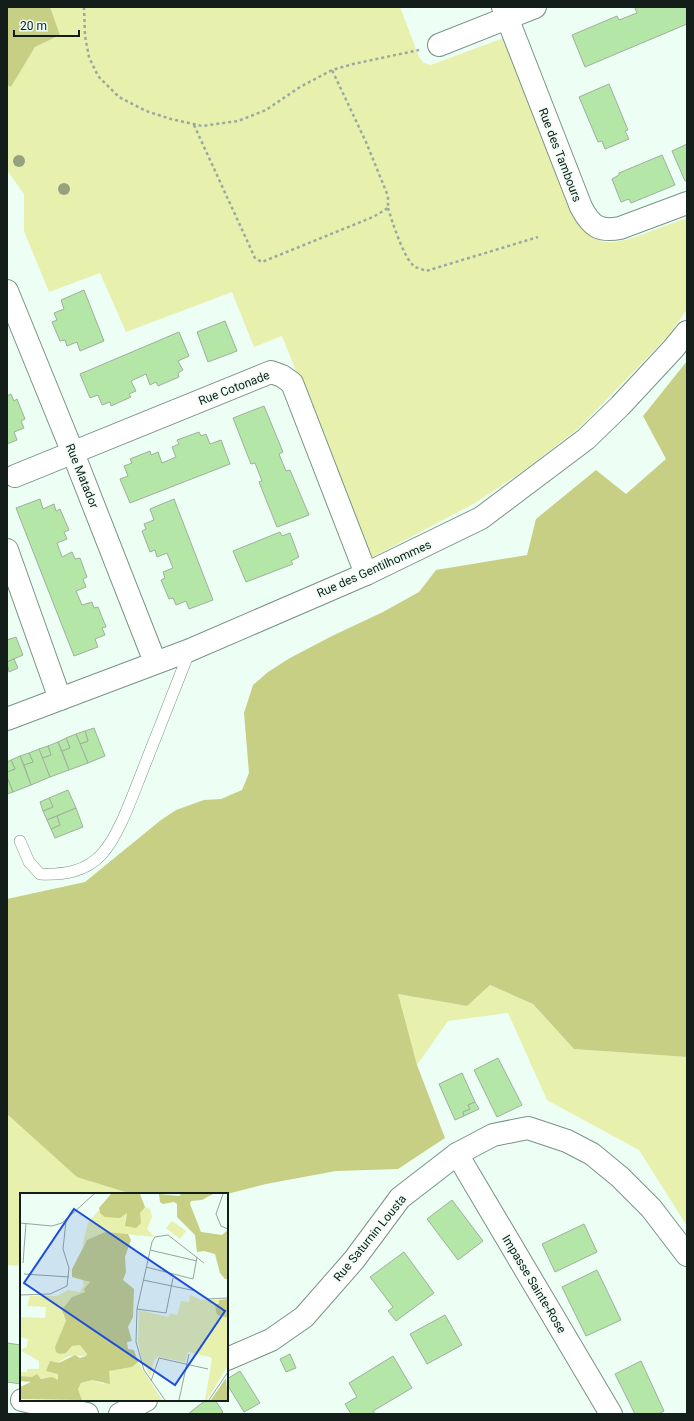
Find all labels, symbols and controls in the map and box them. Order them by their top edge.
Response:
scale bar [14,12,79,38]
text: 20 m [20,19,47,33]
street label: Rue des Tambours [536,106,584,204]
street label: Rue Cotonade [197,368,271,408]
street label: Rue Matador [63,442,101,510]
street label: Rue des Gentilhommes [315,537,433,601]
street label: Rue Saturnin Lousta [331,1192,409,1284]
inset map [20,1193,228,1401]
street label: Impasse Sainte-Rose [499,1232,569,1336]

